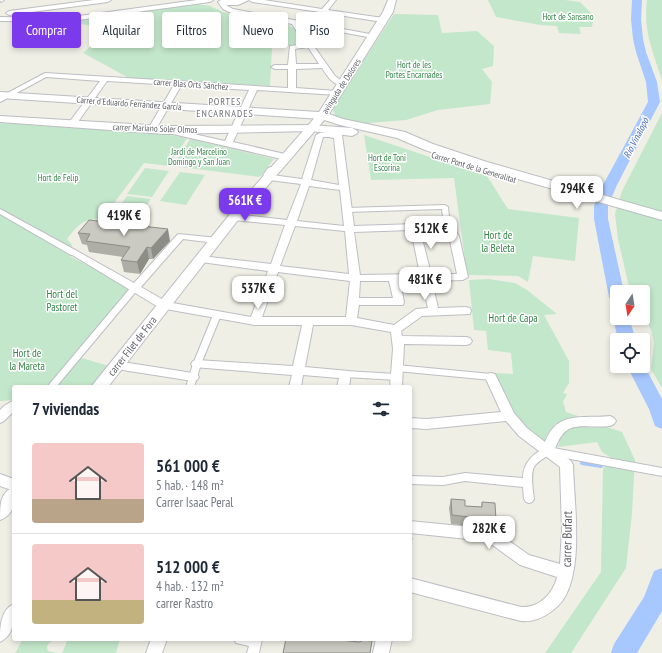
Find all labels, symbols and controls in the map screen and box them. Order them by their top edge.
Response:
park label: Hort de Sansano [542,11,594,22]
chip: Comprar [12,12,81,48]
chip: Alquilar [89,12,154,48]
chip: Filtros [162,12,221,48]
chip: Nuevo [229,12,288,48]
chip: Piso [296,12,344,48]
street label: avinguda de Dolores [319,56,363,116]
park label: Hort de les Portes Encarnades [386,59,442,80]
street label: carrer Blas Orts Sánchez [153,76,229,92]
street label: Carrer d'Eduardo Ferrández García [76,94,182,112]
district label: PORTES ENCARNADES [196,95,254,120]
water label: Río Vinalopó [620,115,652,160]
street label: carrer Mariano Soler Olmos [112,121,198,135]
park label: Jardí de Marcelino Domingo y San Juan [168,146,230,167]
street label: Carrer Pont de la Generalitat [430,149,518,185]
park label: Hort de Toni Escorina [368,152,406,173]
park label: Hort de Felip [38,172,78,183]
pin: 294K € [544,176,610,210]
text: 294K € [560,180,594,197]
pin: 561K € [212,188,278,222]
text: 561K € [228,192,262,209]
pin: 419K € [91,203,157,237]
text: 419K € [107,207,141,224]
pin: 512K € [398,216,464,250]
text: 512K € [414,220,448,237]
park label: Hort de la Beleta [481,228,515,255]
pin: 481K € [392,267,458,301]
text: 481K € [408,271,442,288]
pin: 537K € [225,276,291,310]
text: 537K € [241,280,275,297]
north arrow [610,285,650,325]
map controls [610,285,650,373]
park label: Hort del Pastoret [46,287,78,314]
park label: Hort de Capa [488,311,538,325]
street label: carrer Filet de Fora [104,313,160,379]
button: locate [610,333,650,373]
park label: Hort de la Mareta [9,346,45,373]
text: 7 viviendas [32,398,99,420]
icon: filters [370,398,392,420]
text: 561 000 € [156,455,220,477]
icon: home [64,459,112,507]
text: 5 hab. · 148 m² [156,477,224,494]
text: Carrer Isaac Peral [156,494,233,511]
street label: carrer Bufart [558,510,576,567]
pin: 282K € [456,516,522,550]
text: 282K € [472,520,506,537]
text: 512 000 € [156,556,220,578]
icon: home [64,560,112,608]
text: 4 hab. · 132 m² [156,578,224,595]
text: carrer Rastro [156,595,213,612]

